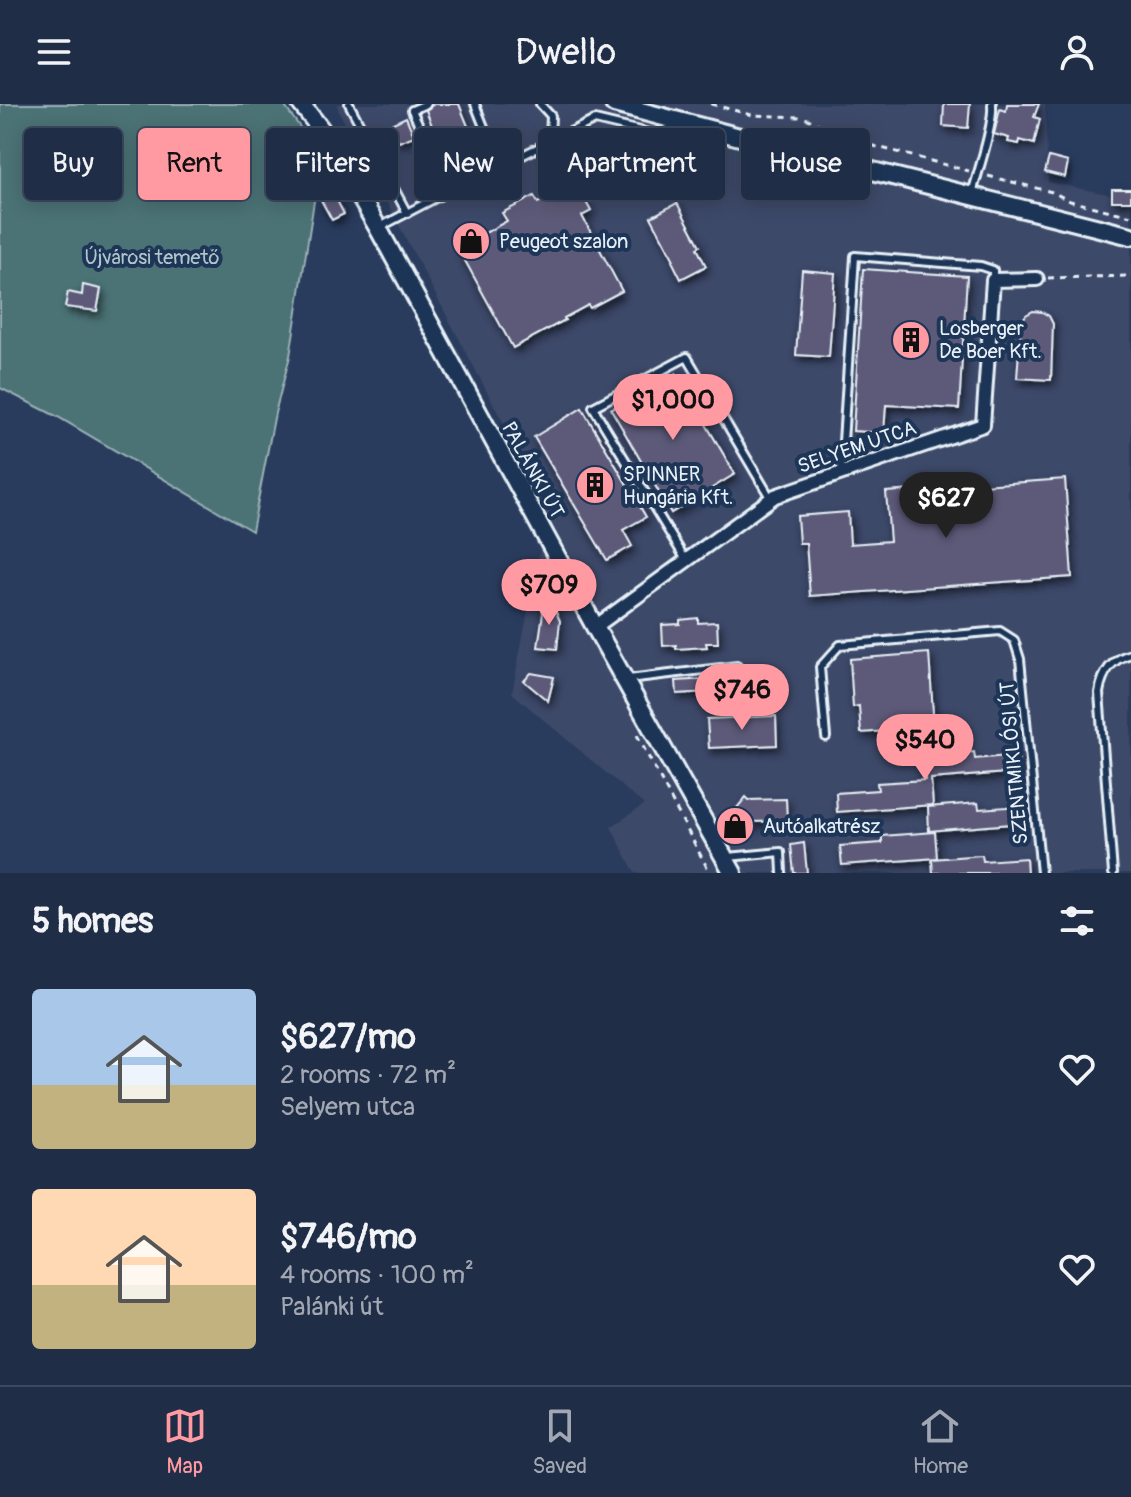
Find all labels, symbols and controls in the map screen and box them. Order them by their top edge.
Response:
icon: menu [32,30,76,74]
text: Dwello [515,30,616,75]
icon: person [1055,30,1099,74]
chip: Buy [24,128,122,200]
chip: Rent [138,128,250,200]
chip: Filters [266,128,398,200]
chip: New [414,128,522,200]
chip: Apartment [538,128,725,200]
chip: House [741,128,870,200]
shop icon: Peugeot szalon [450,220,492,262]
place label: Peugeot szalon [499,229,628,254]
park label: Újvárosi temető [85,245,220,270]
place label: Losberger De Boer Kft. [939,316,1042,364]
building icon: Losberger De Boer Kft. [890,319,932,361]
pin: $1,000 [608,374,738,442]
text: $1,000 [631,384,715,416]
street label: SELYEM UTCA [794,415,920,479]
street label: PALÁNKI ÚT [496,417,570,523]
place label: SPINNER Hungária Kft. [623,462,733,510]
building icon: SPINNER Hungária Kft. [574,464,616,506]
pin: $627 [899,472,993,540]
text: $627 [917,482,975,514]
pin: $709 [502,559,596,627]
text: $709 [520,569,579,601]
pin: $746 [695,664,789,732]
text: $746 [713,674,771,706]
street label: SZENTMIKLÓSI ÚT [994,680,1034,846]
pin: $540 [878,714,972,782]
text: $540 [894,724,956,756]
shop icon: Autóalkatrész [714,805,756,847]
place label: Autóalkatrész [763,814,881,839]
icon: filters [1055,899,1099,943]
text: 5 homes [32,900,153,943]
text: $627/mo [280,1016,416,1059]
icon: home [96,1021,192,1117]
icon: heart [1055,1047,1099,1091]
text: 2 rooms · 72 m² [280,1059,456,1091]
text: Selyem utca [280,1091,415,1123]
text: $746/mo [280,1216,417,1259]
icon: home [96,1221,192,1317]
icon: heart [1055,1247,1099,1291]
text: 4 rooms · 100 m² [280,1259,474,1291]
text: Palánki út [280,1291,384,1323]
tab: Map [163,1404,207,1480]
tab: Saved [532,1404,587,1480]
tab: Home [913,1404,968,1480]

